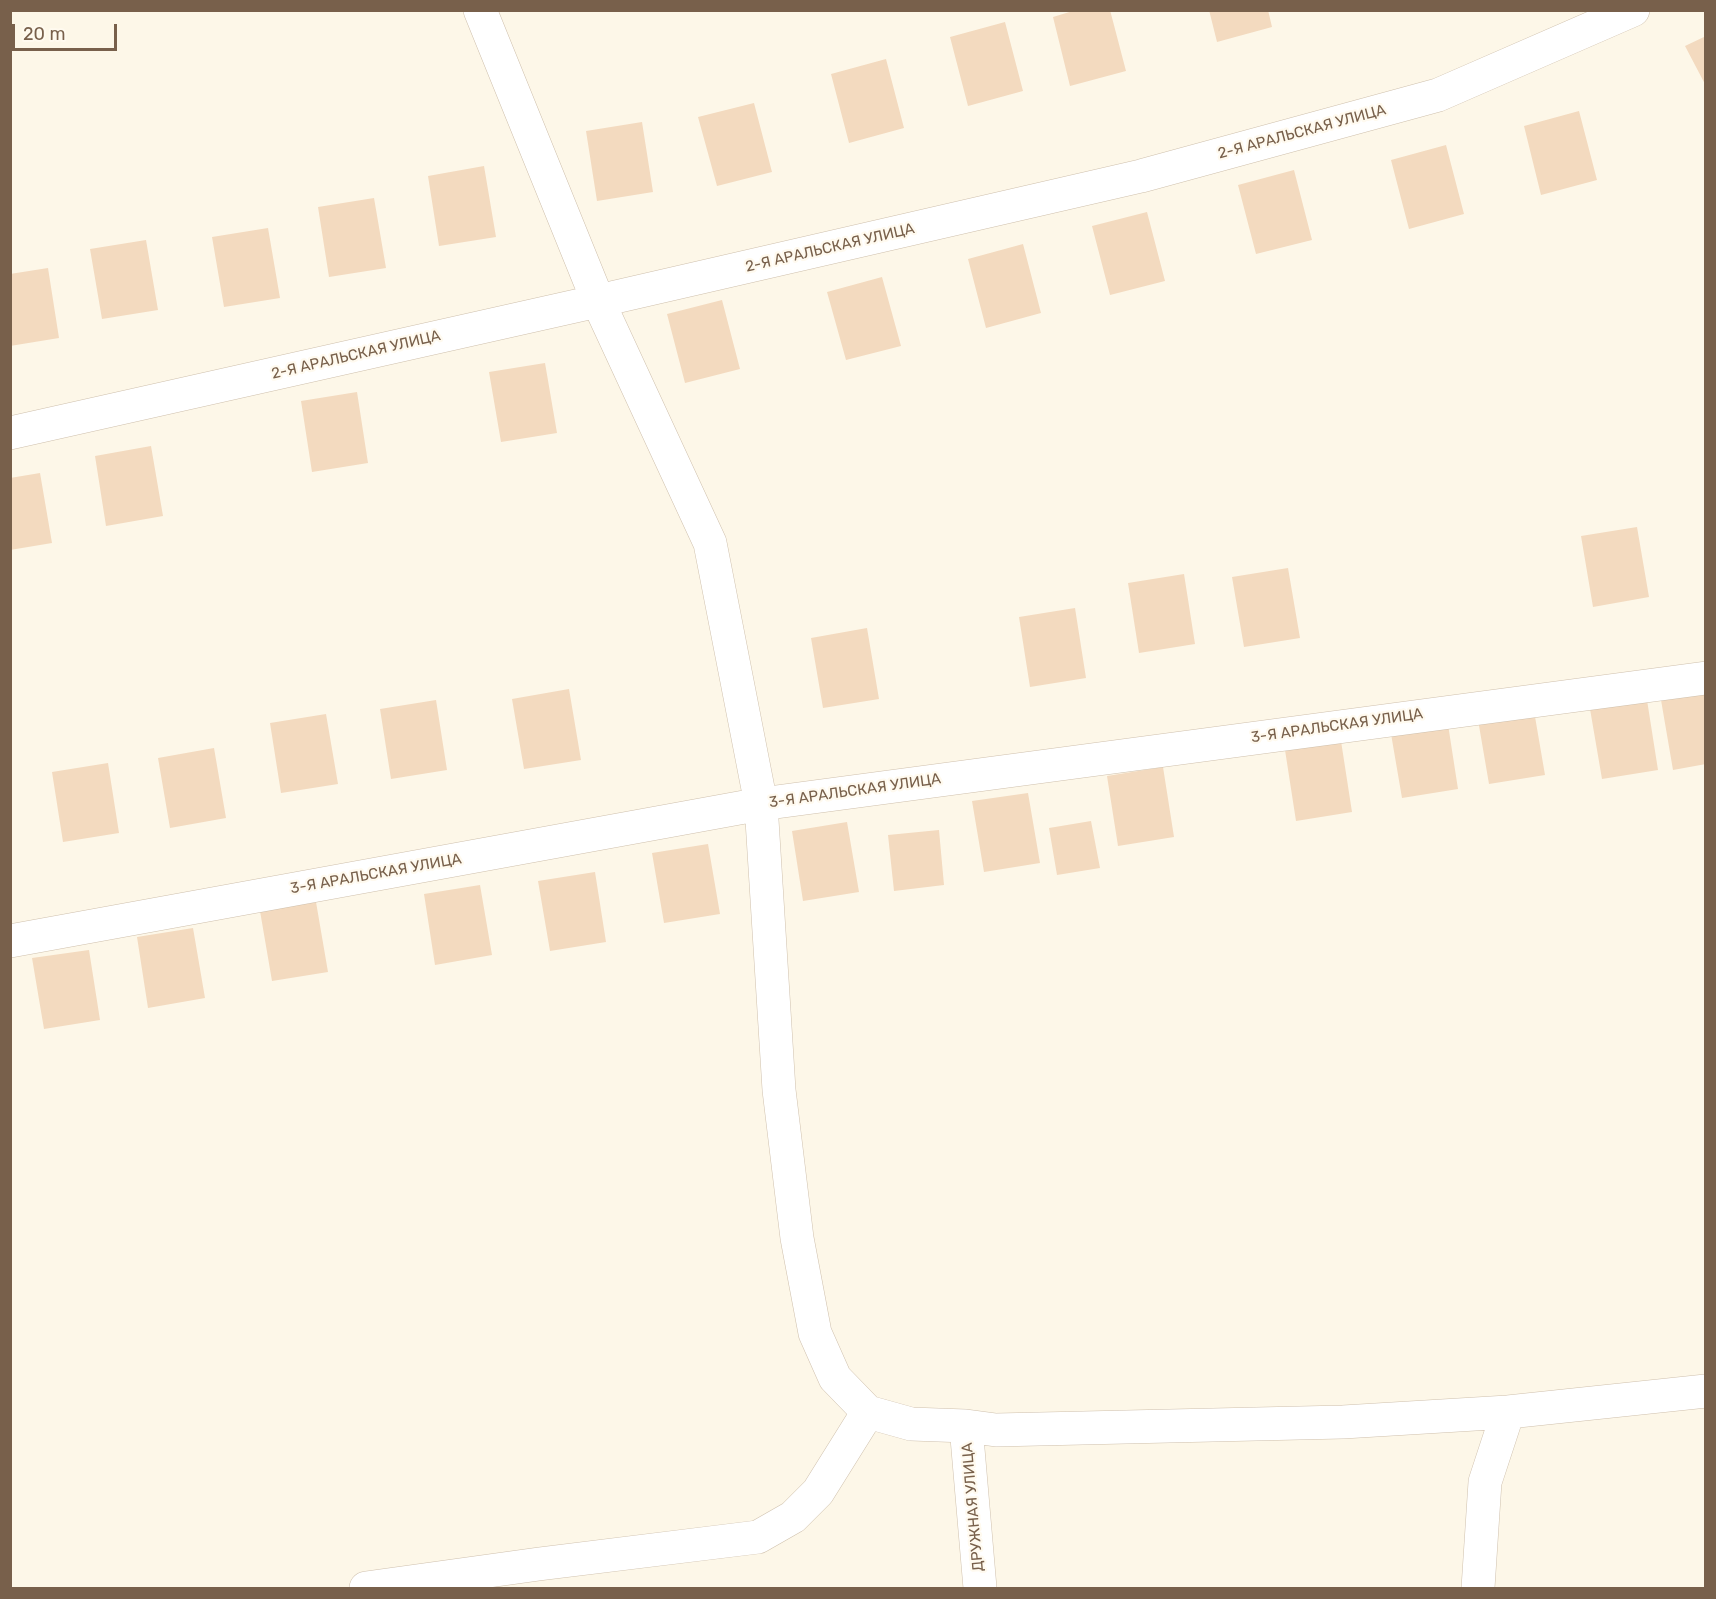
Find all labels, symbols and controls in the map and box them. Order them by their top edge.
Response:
scale bar [15,12,120,50]
text: 20 m [23,23,65,45]
street label: 2-Я АРАЛЬСКАЯ УЛИЦА [1216,101,1388,163]
street label: 2-Я АРАЛЬСКАЯ УЛИЦА [744,220,916,276]
street label: 2-Я АРАЛЬСКАЯ УЛИЦА [270,327,442,383]
street label: 3-Я АРАЛЬСКАЯ УЛИЦА [1250,705,1424,747]
street label: 3-Я АРАЛЬСКАЯ УЛИЦА [768,770,942,812]
street label: 3-Я АРАЛЬСКАЯ УЛИЦА [289,850,463,898]
street label: ДРУЖНАЯ УЛИЦА [958,1442,988,1572]

